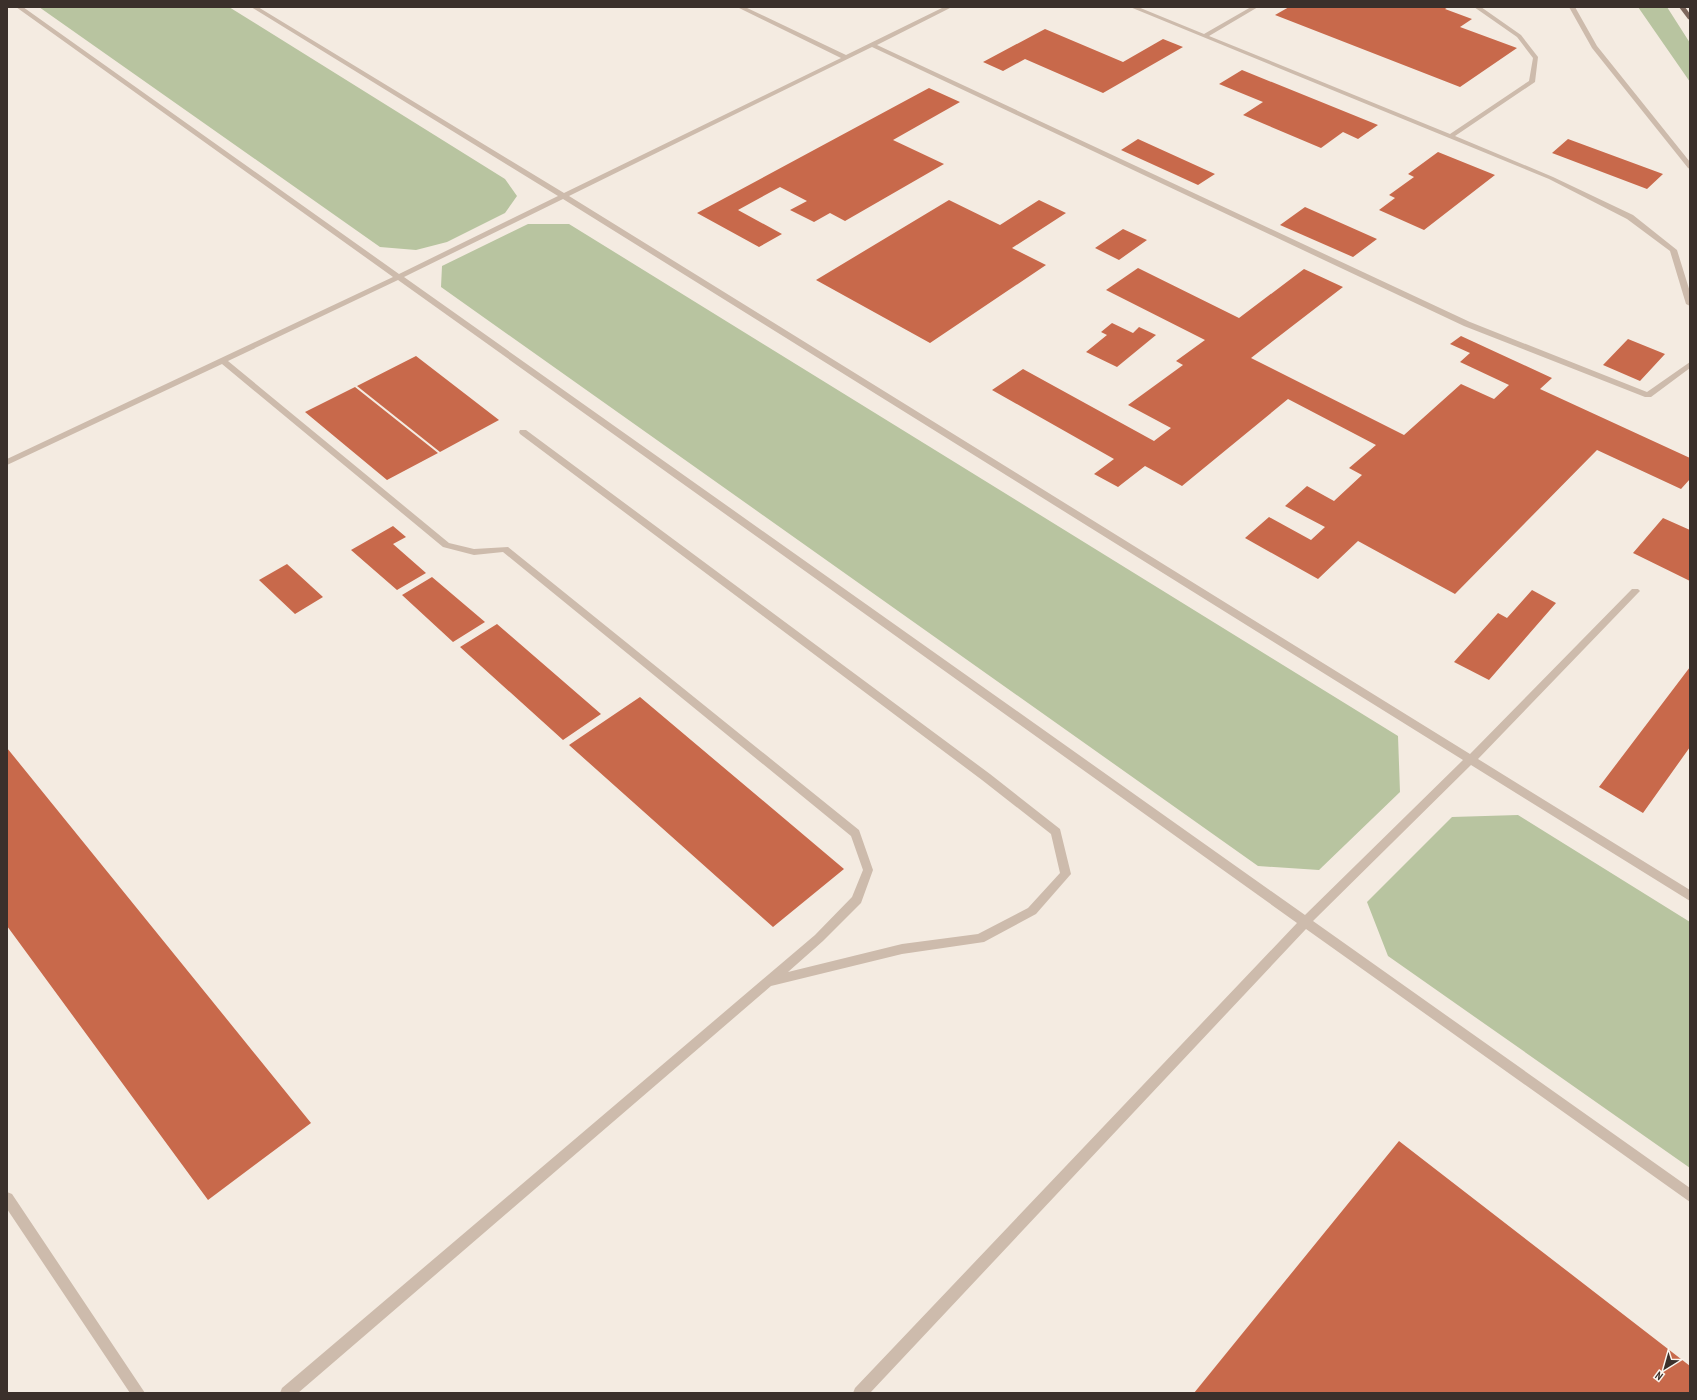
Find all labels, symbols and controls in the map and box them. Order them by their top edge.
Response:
north arrow [1645,1348,1685,1388]
text: N [1652,1369,1666,1383]

